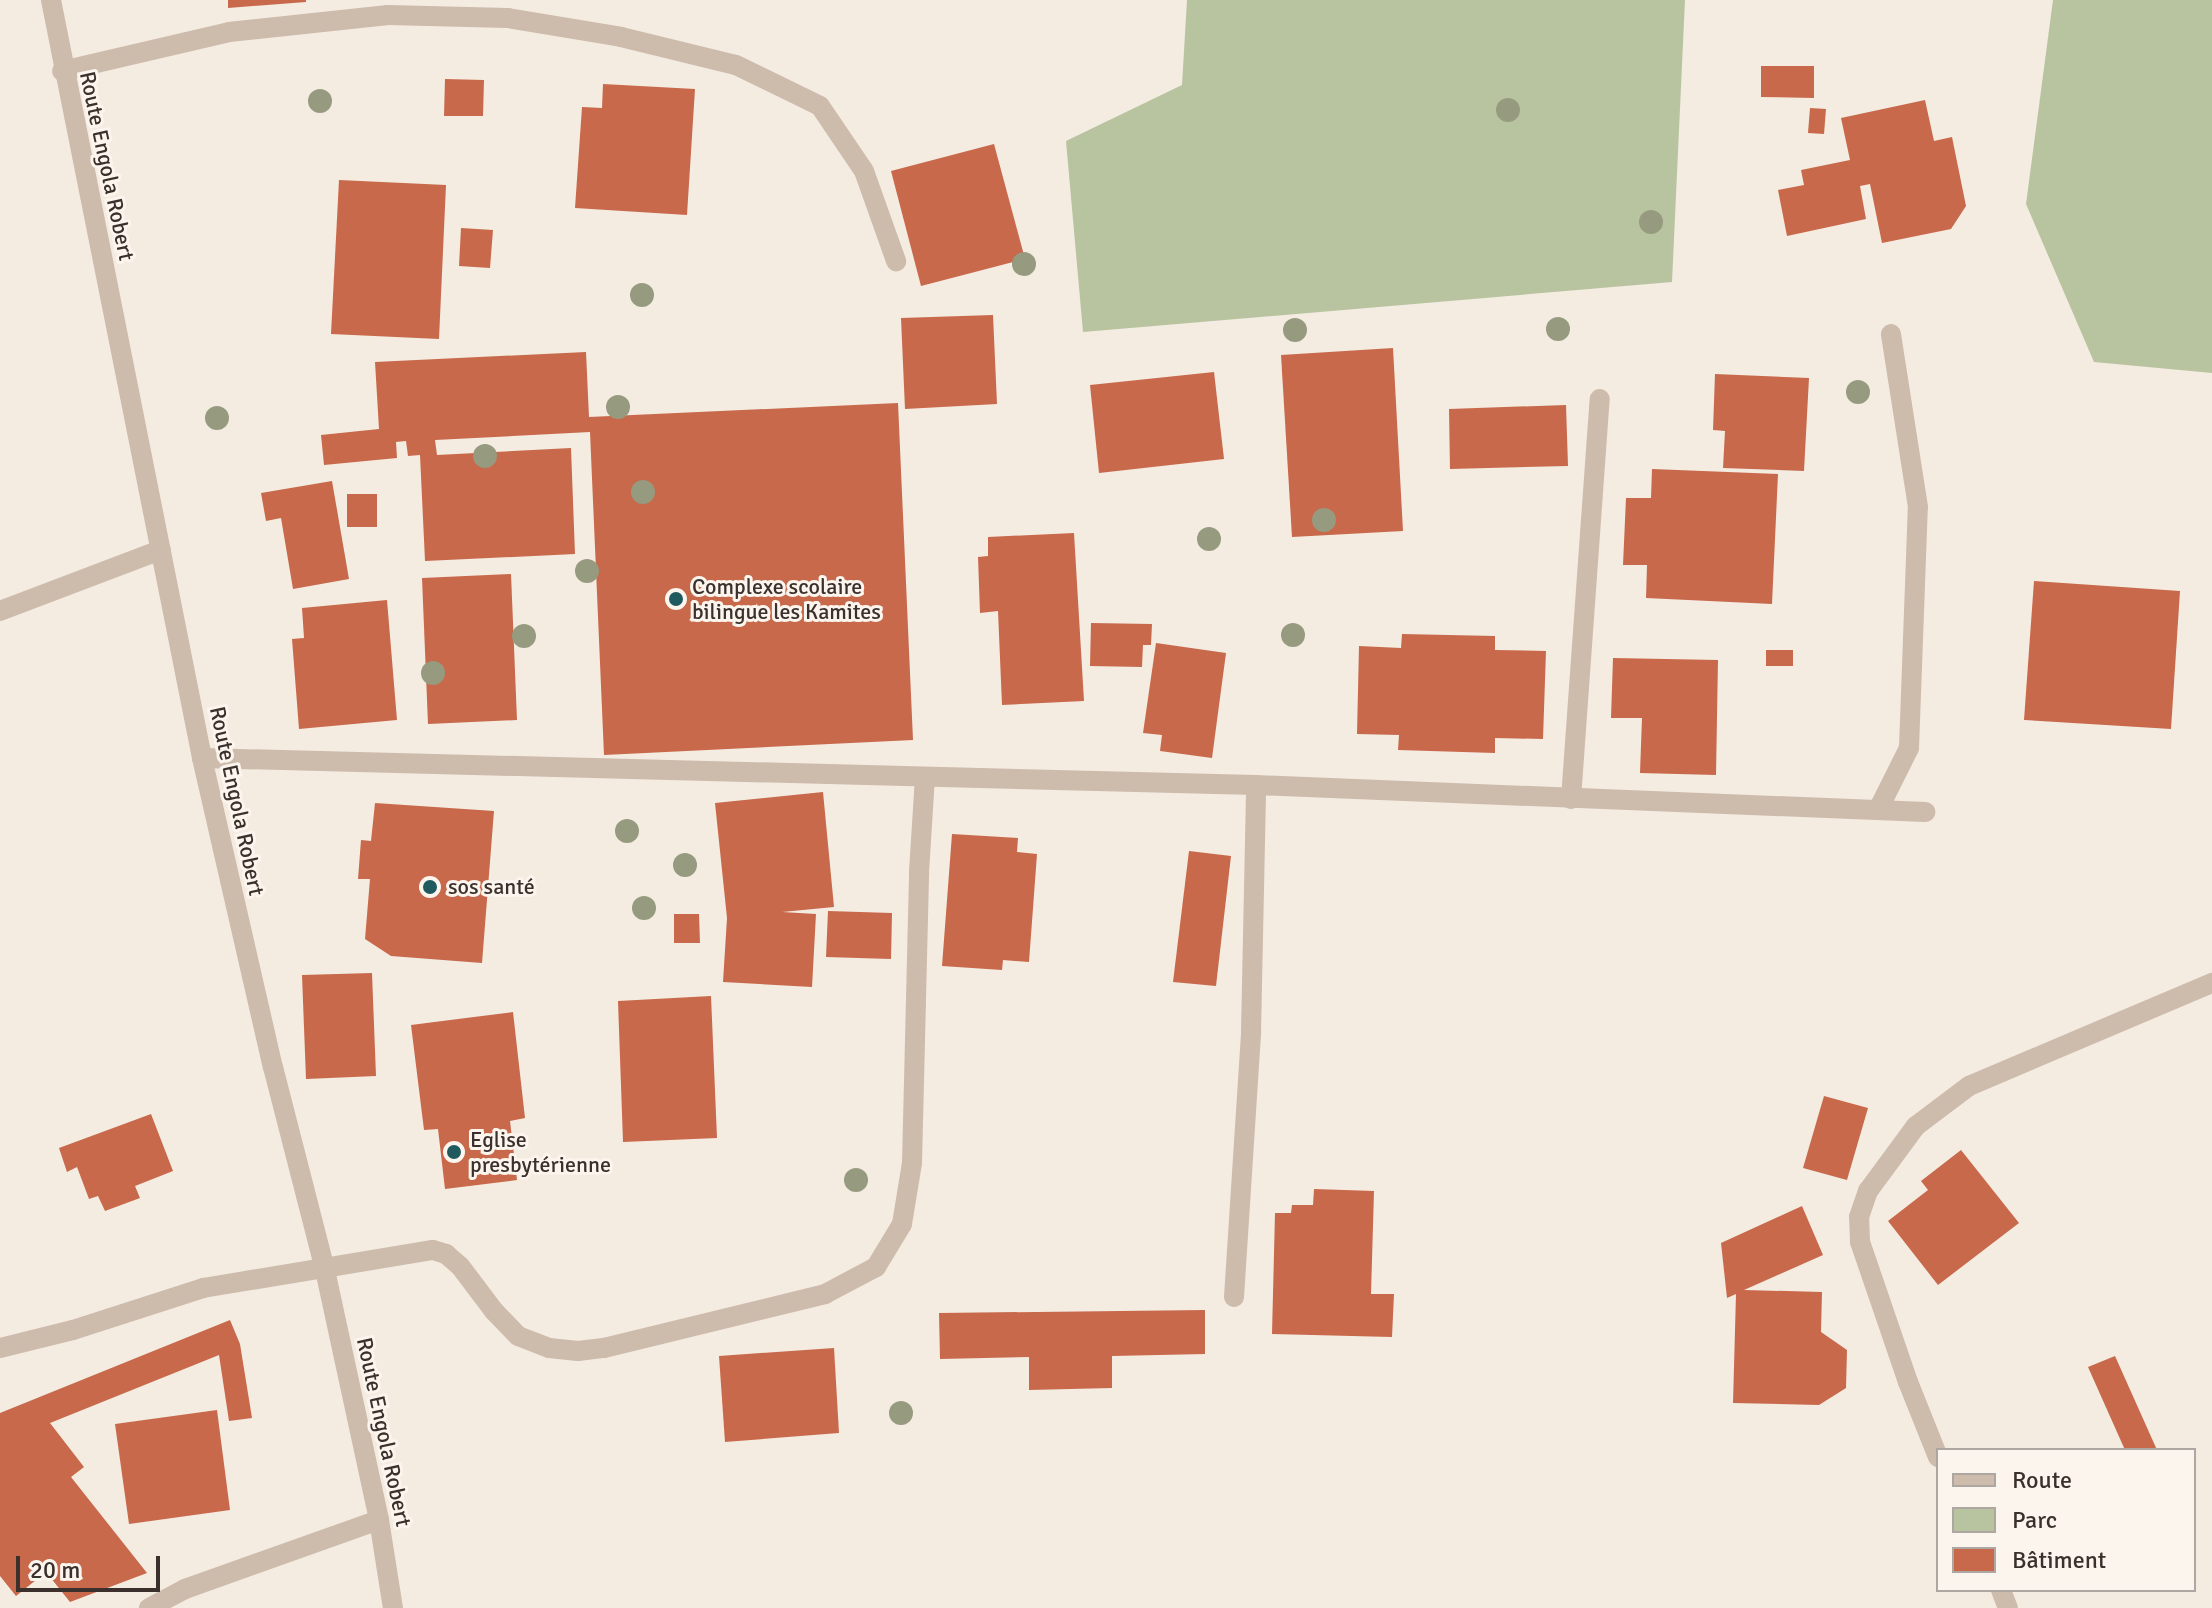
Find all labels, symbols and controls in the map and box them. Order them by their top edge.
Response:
street label: Route Engola Robert [74,69,140,263]
place label: Complexe scolaire bilingue les Kamites [692,573,881,624]
marker: Complexe scolaire bilingue les Kamites [667,590,685,608]
street label: Route Engola Robert [204,704,270,898]
place label: sos santé [448,874,535,900]
marker: sos santé [419,876,441,898]
place label: Eglise presbytérienne [470,1126,611,1178]
marker: Eglise presbytérienne [445,1143,463,1161]
street label: Route Engola Robert [351,1335,417,1529]
legend [1936,1448,2196,1592]
text: Route [2012,1465,2072,1495]
text: Parc [2012,1505,2057,1535]
scale bar [20,1540,164,1590]
text: Bâtiment [2012,1545,2106,1575]
text: 20 m [30,1555,80,1585]

